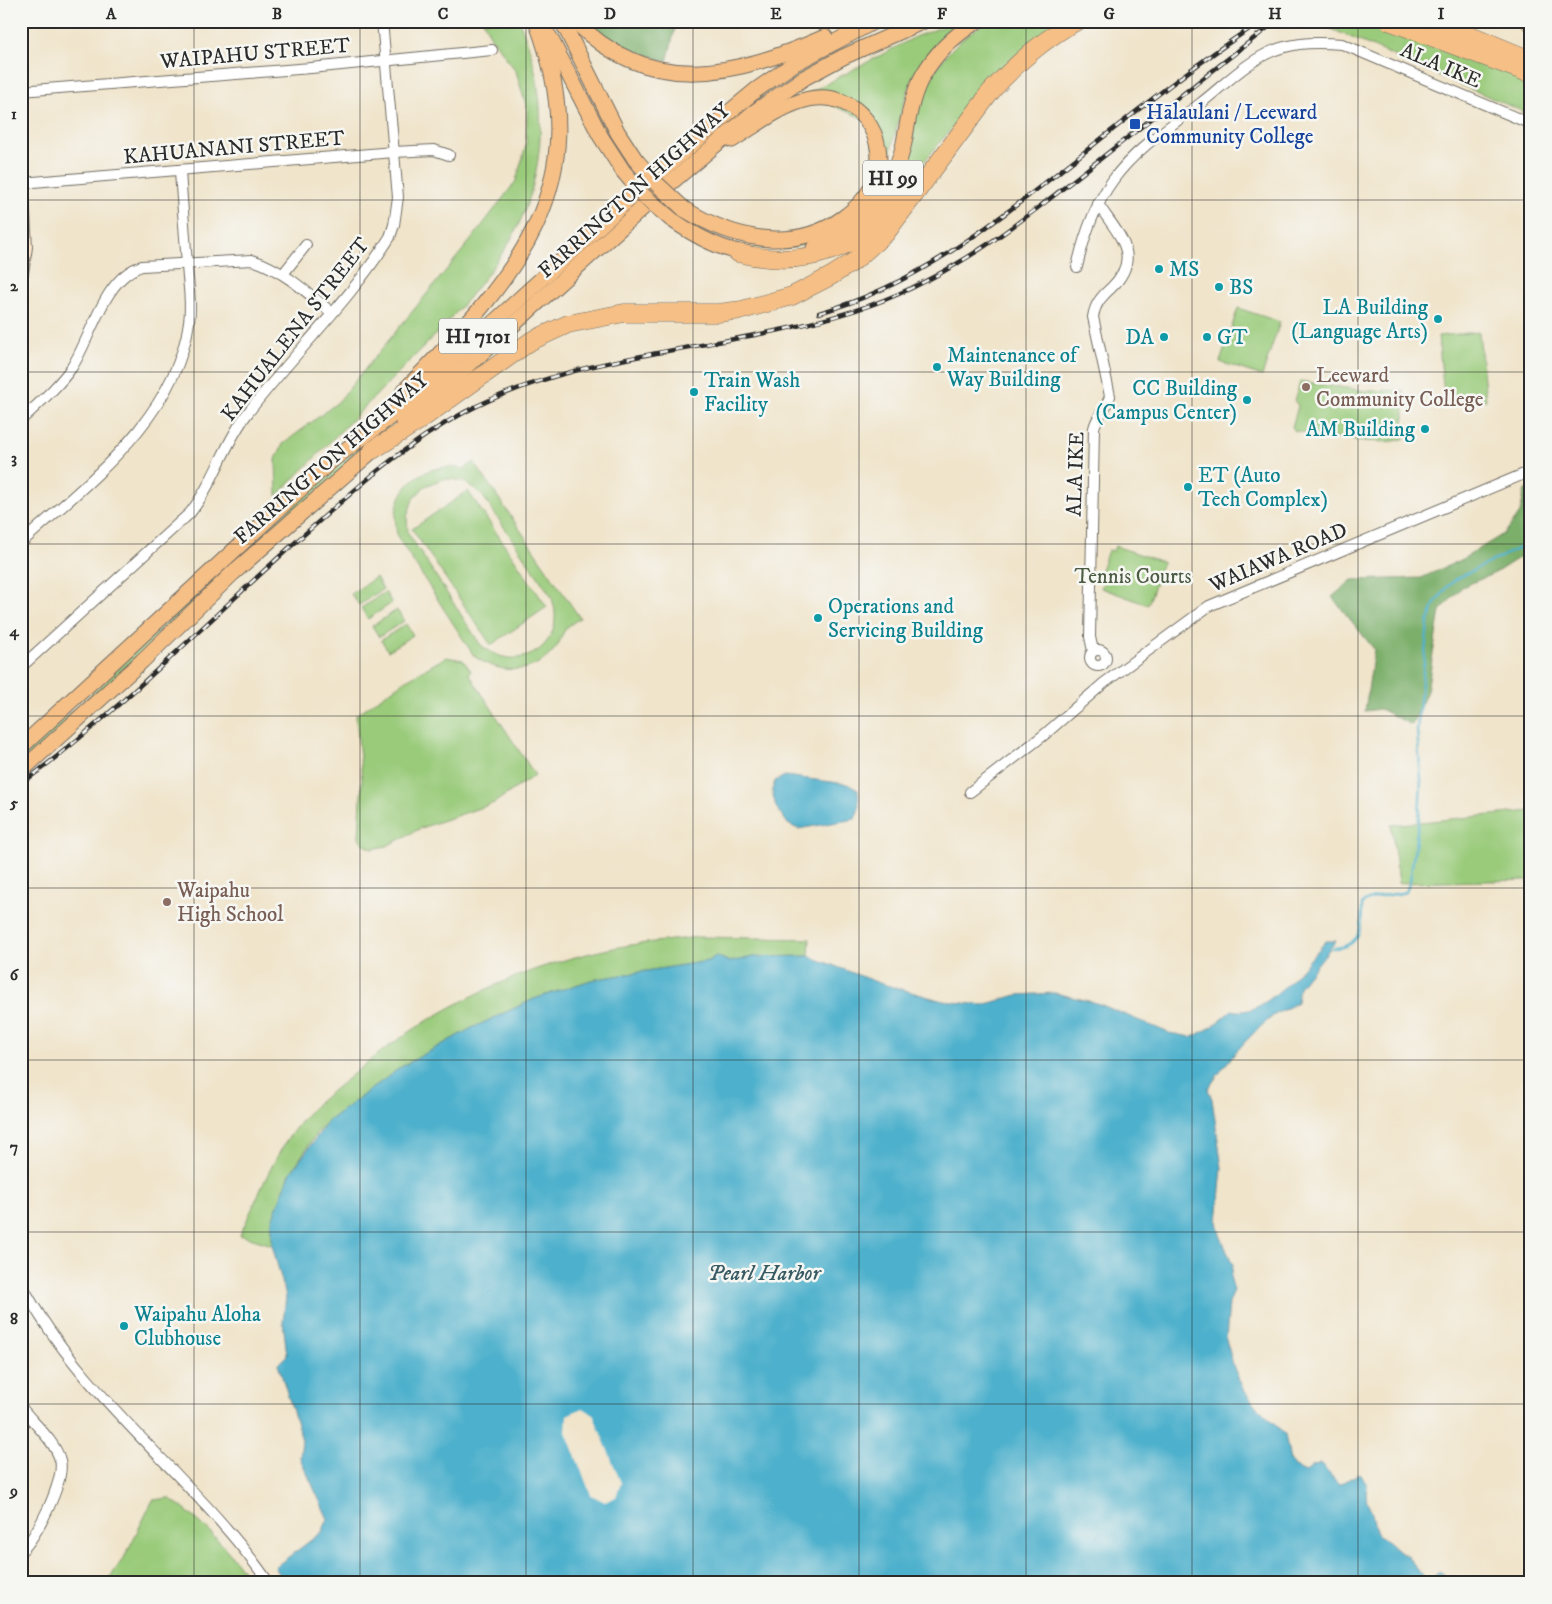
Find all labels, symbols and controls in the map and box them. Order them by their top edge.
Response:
text: A [105,4,117,24]
text: B [272,4,282,24]
text: C [438,4,448,24]
text: D [604,4,616,24]
text: E [770,4,782,24]
text: F [937,4,947,24]
text: G [1103,4,1115,24]
text: H [1268,4,1282,24]
text: I [1438,4,1445,24]
street label: WAIPAHU STREET [158,33,351,75]
street label: ALA IKE [1396,37,1485,95]
street label: FARRINGTON HIGHWAY [533,97,737,284]
place label: Hālaulani / Leeward Community College [1146,100,1318,150]
text: 1 [11,104,17,124]
marker: Hālaulani / Leeward Community College [1128,117,1142,131]
street label: KAHUANANI STREET [122,125,346,171]
road number: HI 99 [863,160,923,196]
street label: KAHUALENA STREET [216,232,376,427]
place label: MS [1169,257,1199,283]
marker: MS [1153,263,1165,275]
place label: BS [1229,275,1253,301]
text: 2 [10,276,19,296]
marker: BS [1213,281,1225,293]
place label: LA Building (Language Arts) [1291,295,1429,345]
marker: LA Building (Language Arts) [1432,313,1444,325]
road number: HI 7101 [439,318,517,354]
place label: DA [1125,325,1155,351]
place label: GT [1217,325,1248,351]
marker: DA [1158,331,1170,343]
marker: GT [1201,331,1213,343]
place label: Maintenance of Way Building [946,343,1080,393]
marker: Maintenance of Way Building [931,361,943,373]
place label: Leeward Community College [1316,363,1484,413]
street label: FARRINGTON HIGHWAY [229,367,435,550]
place label: Train Wash Facility [704,368,800,418]
place label: CC Building (Campus Center) [1095,376,1238,426]
marker: Leeward Community College [1300,381,1312,393]
marker: Train Wash Facility [688,386,700,398]
marker: CC Building (Campus Center) [1241,394,1253,406]
place label: AM Building [1306,417,1416,443]
marker: AM Building [1419,423,1431,435]
street label: ALA IKE [1062,431,1090,517]
text: 3 [11,448,17,468]
place label: ET (Auto Tech Complex) [1198,463,1328,513]
marker: ET (Auto Tech Complex) [1182,481,1194,493]
street label: WAIAWA ROAD [1205,517,1351,599]
park label: Tennis Courts [1074,564,1192,590]
place label: Operations and Servicing Building [828,594,984,644]
marker: Operations and Servicing Building [812,612,824,624]
text: 4 [8,621,19,641]
text: 5 [9,793,18,813]
place label: Waipahu High School [176,878,284,928]
marker: Waipahu High School [161,896,173,908]
text: 6 [10,965,20,985]
text: 7 [10,1137,18,1157]
water label: Pearl Harbor [708,1260,822,1287]
place label: Waipahu Aloha Clubhouse [133,1302,261,1352]
text: 8 [10,1309,18,1329]
marker: Waipahu Aloha Clubhouse [118,1320,130,1332]
text: 9 [9,1481,18,1501]

